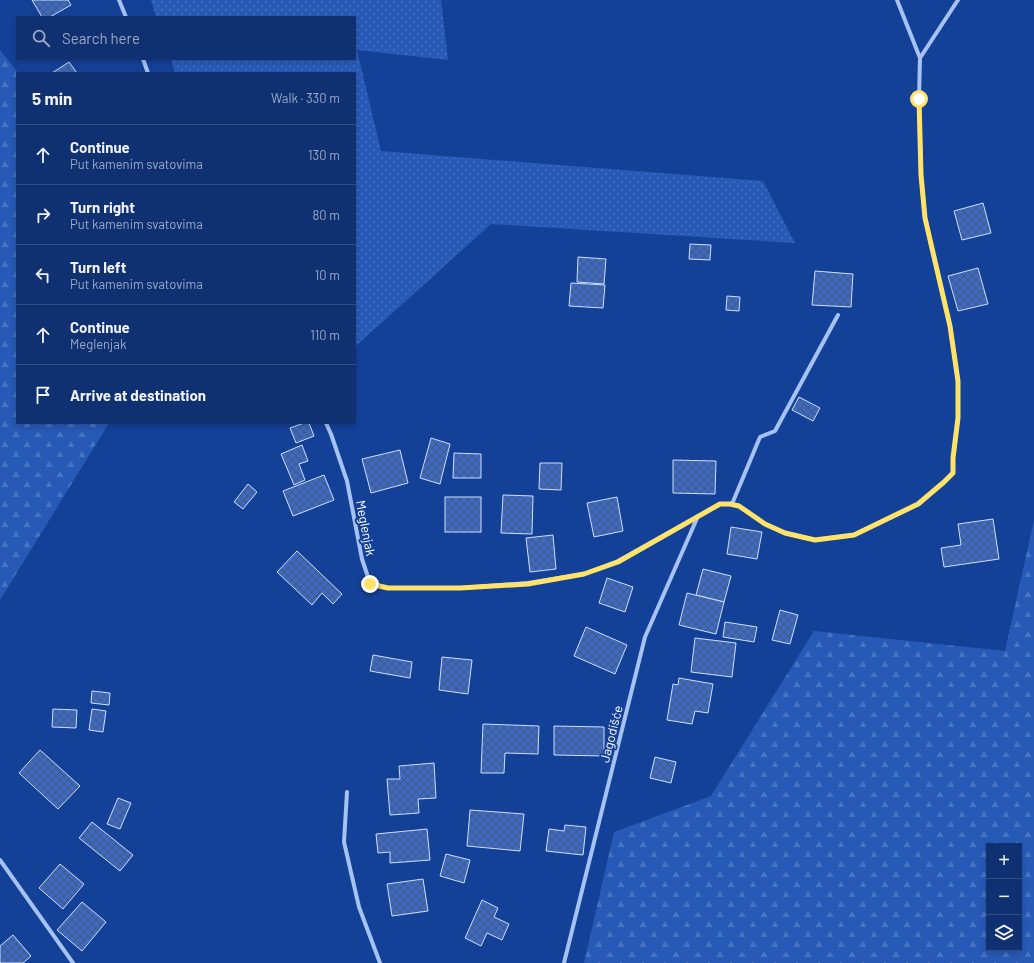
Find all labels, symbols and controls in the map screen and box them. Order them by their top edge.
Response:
search box [16,16,356,60]
icon: search [30,27,52,49]
text: Search here [62,29,140,47]
text: 5 min [32,88,72,108]
text: Walk · 330 m [271,90,340,106]
route start [910,90,928,108]
text: Continue [70,138,130,156]
icon: ahead [32,144,54,166]
text: 130 m [308,147,340,163]
text: Put kamenim svatovima [70,156,203,172]
text: Turn right [70,198,135,216]
icon: right [32,204,54,226]
text: 80 m [313,207,340,223]
text: Put kamenim svatovima [70,216,203,232]
text: Turn left [70,258,126,276]
icon: left [32,264,54,286]
text: 10 m [315,267,340,283]
text: Put kamenim svatovima [70,276,203,292]
text: Continue [70,318,130,336]
icon: ahead [32,324,54,346]
text: 110 m [310,327,340,343]
text: Meglenjak [70,336,126,352]
icon: arrive [32,384,54,406]
text: Arrive at destination [70,386,206,404]
street label: Meglenjak [353,499,379,558]
route end [361,575,379,593]
street label: Jagodišće [596,704,626,764]
map controls [986,843,1022,951]
button: + [986,843,1022,879]
button: − [986,879,1022,915]
button: layers [986,915,1022,951]

